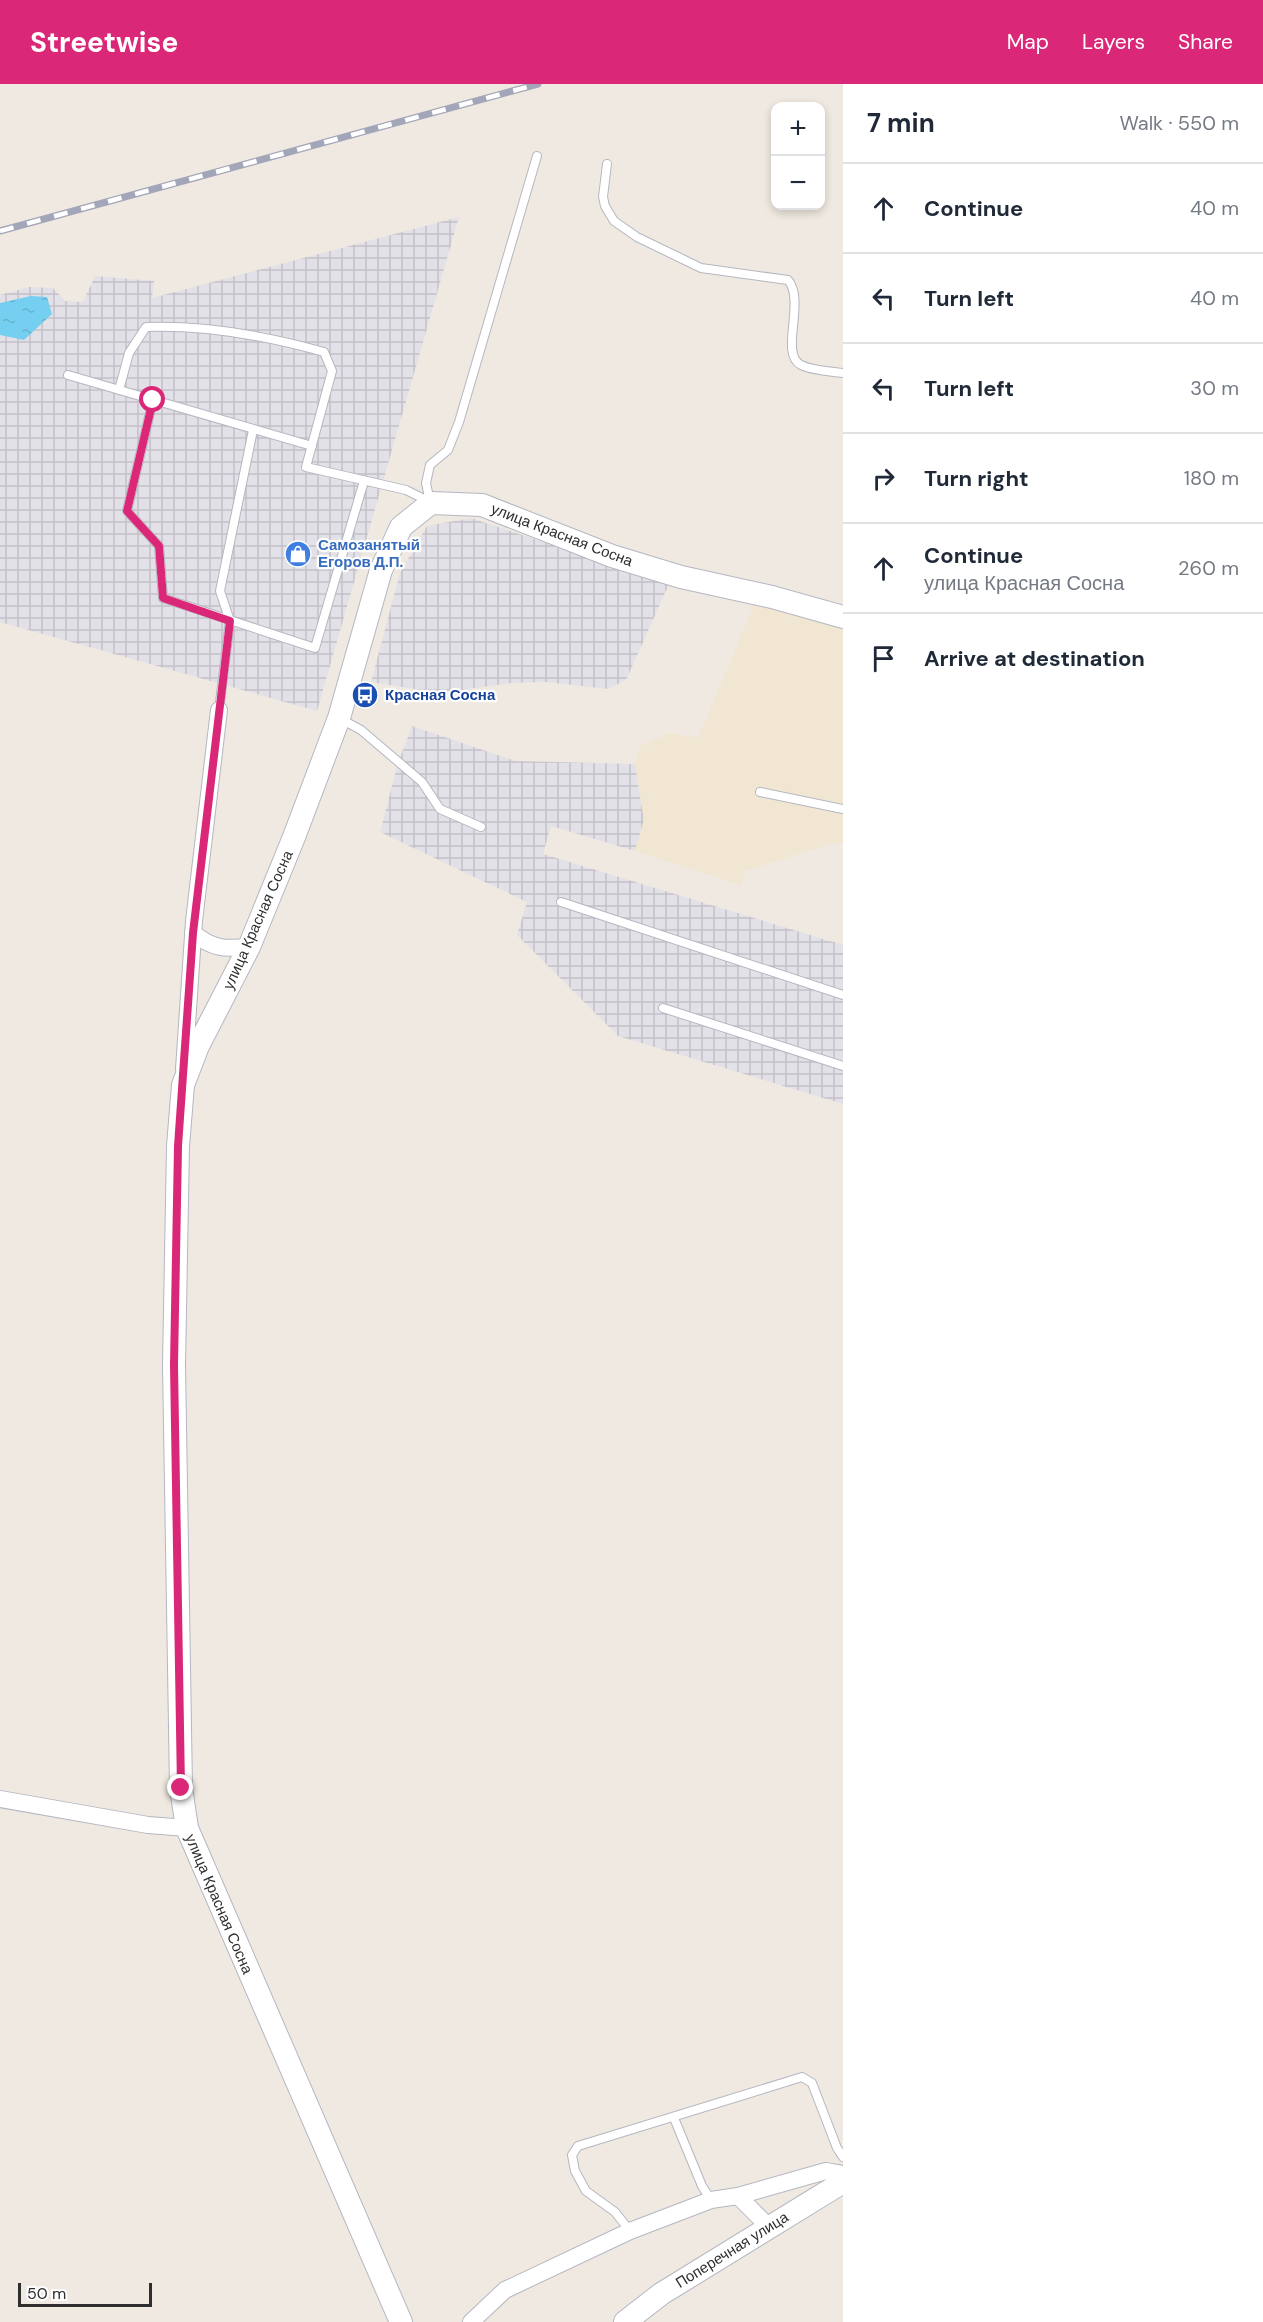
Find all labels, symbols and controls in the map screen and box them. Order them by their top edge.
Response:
text: Streetwise [30,24,178,61]
text: Map [1007,28,1049,56]
text: Layers [1082,28,1145,56]
text: Share [1178,28,1233,56]
map controls [771,102,825,210]
button: + [771,102,825,156]
text: 7 min [867,106,935,140]
text: Walk · 550 m [1119,110,1239,136]
button: − [771,156,825,210]
icon: ahead [867,192,900,225]
text: Continue [924,194,1023,223]
text: 40 m [1190,195,1239,221]
icon: left [867,282,900,315]
text: Turn left [924,284,1014,313]
text: 40 m [1190,285,1239,311]
icon: left [867,372,900,405]
text: Turn left [924,374,1014,403]
text: 30 m [1190,375,1239,401]
route start [139,386,165,412]
icon: right [867,462,900,495]
text: Turn right [924,464,1029,493]
text: 180 m [1184,465,1239,491]
street label: улица Красная Сосна [488,499,636,571]
place label: Самозанятый Егоров Д.П. [318,535,420,572]
shop icon: Самозанятый Егоров Д.П. [283,539,313,569]
text: Continue [924,541,1023,570]
icon: ahead [867,552,900,585]
text: 260 m [1178,555,1239,581]
text: улица Красная Сосна [924,570,1124,596]
icon: arrive [867,642,900,675]
text: Arrive at destination [924,644,1145,673]
bus stop icon: Красная Сосна [350,680,380,710]
place label: Красная Сосна [385,685,496,705]
street label: улица Красная Сосна [218,847,298,993]
route end [167,1774,193,1800]
street label: улица Красная Сосна [180,1831,258,1978]
street label: Поперечная улица [672,2207,793,2293]
scale bar [18,2280,152,2308]
text: 50 m [27,2283,66,2304]

